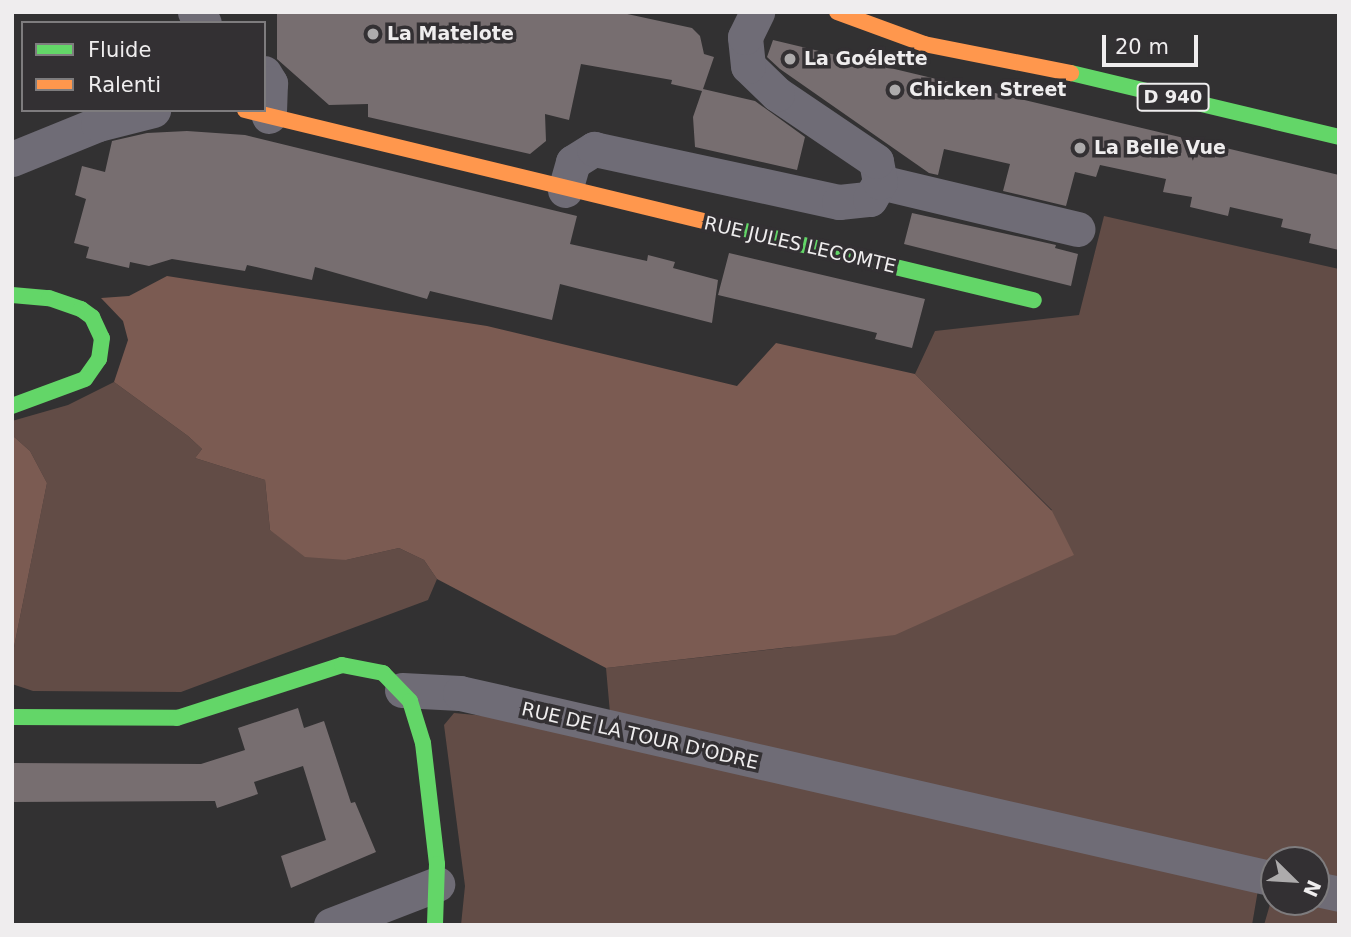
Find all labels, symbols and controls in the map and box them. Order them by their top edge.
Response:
legend [21,21,266,112]
scale bar [1106,21,1202,65]
place label: La Matelote [387,23,514,45]
marker: La Matelote [365,26,381,42]
text: 20 m [1115,35,1169,59]
text: Fluide [88,38,151,62]
place label: La Goélette [804,48,928,70]
marker: La Goélette [782,51,798,67]
text: Ralenti [88,73,161,97]
place label: Chicken Street [909,79,1066,101]
marker: Chicken Street [887,82,903,98]
road number: D 940 [1136,82,1210,112]
place label: La Belle Vue [1094,137,1226,159]
marker: La Belle Vue [1072,140,1088,156]
street label: RUE JULES LECOMTE [702,212,898,278]
street label: RUE DE LA TOUR D'ODRE [519,698,761,774]
north arrow [1260,846,1330,916]
text: N [1299,877,1326,900]

